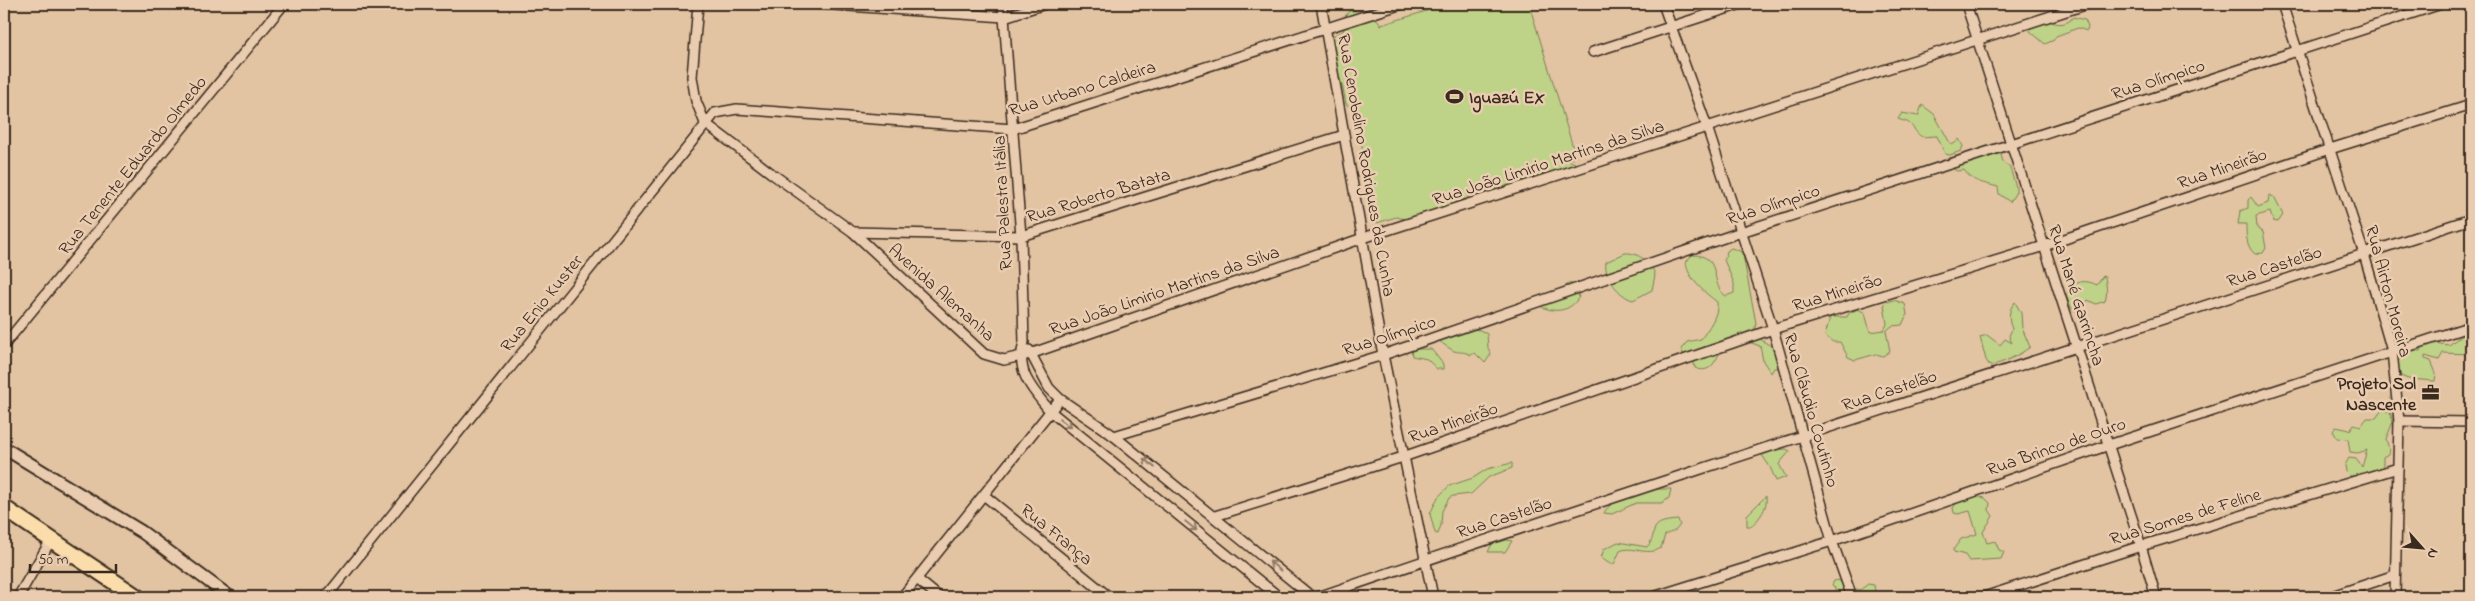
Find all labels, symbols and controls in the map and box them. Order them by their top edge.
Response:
street label: Rua Cenobelino Rodrigues da Cunha [1328,32,1401,299]
street label: Rua Olímpico [2109,54,2209,108]
street label: Rua Urbano Caldeira [1006,55,1159,125]
street label: Rua Tenente Eduardo Olmedo [53,71,214,262]
place label: Iguazú EX [1469,86,1545,113]
sports icon: Iguazú EX [1445,87,1465,107]
street label: Rua João Limirio Martins da Silva [1429,114,1668,214]
street label: Rua Palestra Itália [987,135,1021,271]
street label: Rua Mineirão [2175,142,2271,197]
street label: Rua Roberto Batata [1023,163,1174,231]
street label: Rua Olímpico [1724,179,1824,233]
street label: Rua Mané Garrincha [2040,222,2110,370]
street label: Rua Airton Moreira [2357,223,2417,360]
street label: Avenida Alemanha [881,238,1000,349]
street label: Rua João Limirio Martins da Silva [1046,240,1283,344]
street label: Rua Castelão [2224,240,2326,296]
street label: Rua Enio Kuster [495,249,590,359]
street label: Rua Mineirão [1789,268,1886,320]
street label: Rua Olímpico [1340,310,1440,364]
street label: Rua Cláudio Coutinho [1776,330,1845,491]
street label: Rua Castelão [1839,364,1941,420]
place label: Projeto Sol Nascente [2337,372,2417,419]
office icon: Projeto Sol Nascente [2420,383,2440,403]
street label: Rua Mineirão [1406,396,1502,451]
street label: Rua Brinco de Ouro [1984,412,2130,484]
one-way arrow [1058,418,1071,429]
one-way arrow [1143,458,1156,469]
street label: Rua Somes de Feline [2107,482,2265,553]
street label: Rua Castelão [1454,491,1556,547]
street label: Rua França [1014,498,1098,573]
one-way arrow [1184,520,1197,531]
north arrow [2398,524,2448,574]
scale bar [30,541,116,573]
text: N [2421,544,2444,562]
text: 50 m [38,549,69,571]
one-way arrow [1269,561,1282,572]

